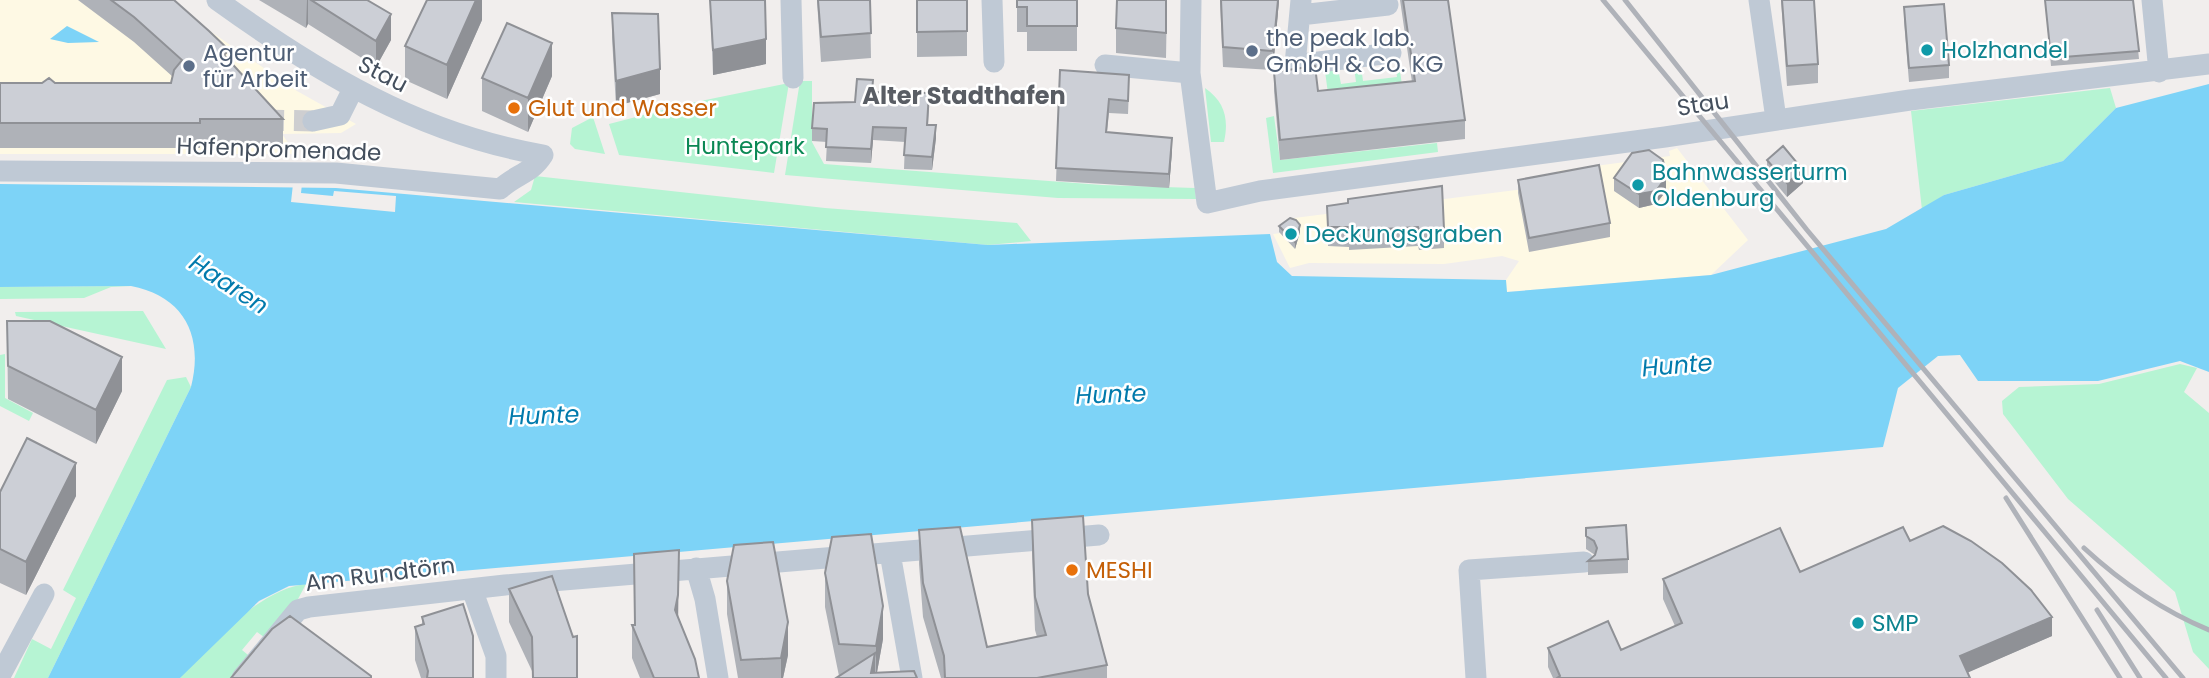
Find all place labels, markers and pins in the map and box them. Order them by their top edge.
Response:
place label: the peak lab. GmbH & Co. KG [1266,22,1443,80]
place label: Holzhandel [1941,34,2068,66]
place label: Agentur für Arbeit [203,37,308,95]
marker: Holzhandel [1919,42,1935,58]
marker: the peak lab. GmbH & Co. KG [1244,43,1260,59]
marker: Agentur für Arbeit [181,58,197,74]
place label: Glut und Wasser [528,92,717,124]
marker: Glut und Wasser [506,100,522,116]
place label: Bahnwasserturm Oldenburg [1652,156,1848,214]
marker: Bahnwasserturm Oldenburg [1630,177,1646,193]
place label: Deckungsgraben [1305,218,1503,250]
marker: Deckungsgraben [1283,226,1299,242]
place label: MESHI [1086,554,1153,586]
marker: MESHI [1064,562,1080,578]
place label: SMP [1872,607,1919,639]
marker: SMP [1850,615,1866,631]

